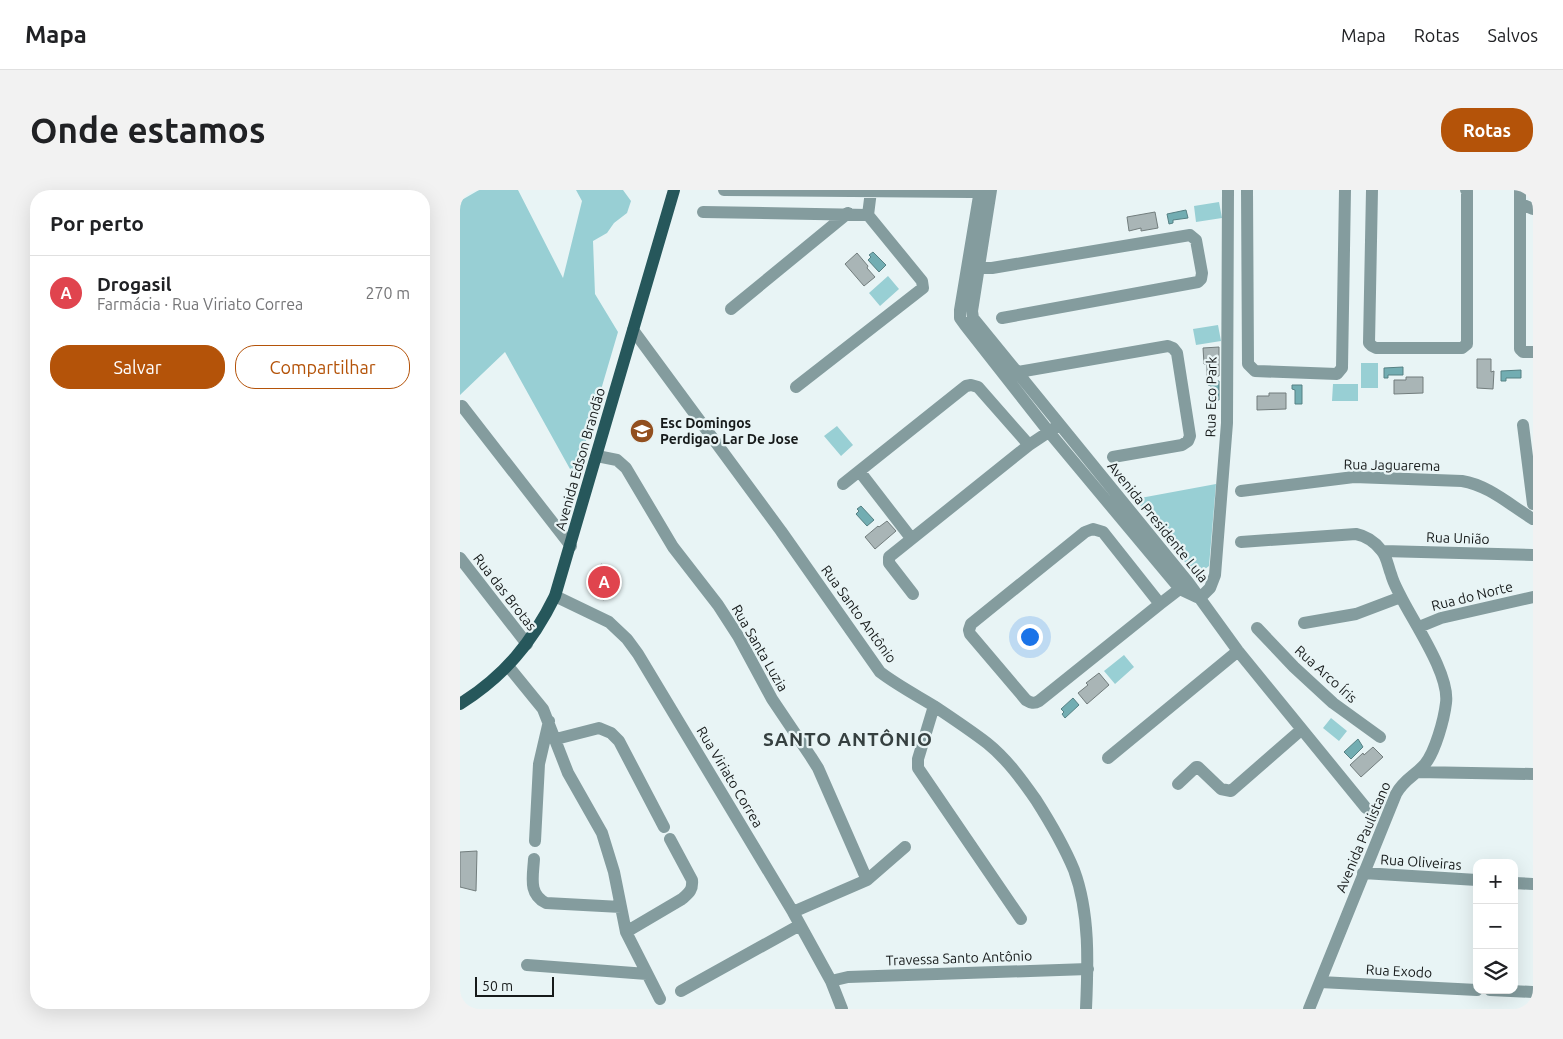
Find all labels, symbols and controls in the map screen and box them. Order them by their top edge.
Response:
text: Mapa [25,21,87,48]
text: Mapa [1341,25,1386,45]
text: Rotas [1414,25,1460,45]
text: Salvos [1488,25,1538,45]
button: Rotas [1441,108,1533,152]
text: Onde estamos [30,110,265,150]
text: Por perto [50,211,144,235]
text: Drogasil [97,273,171,295]
text: A [60,284,72,302]
text: 270 m [365,284,410,302]
text: Farmácia · Rua Viriato Correa [97,295,303,313]
button: Salvar [50,345,225,389]
button: Compartilhar [235,345,410,389]
street label: Rua Eco Park [1202,357,1220,437]
street label: Avenida Edson Brandão [552,386,608,532]
place label: Esc Domingos Perdigao Lar De Jose [660,415,799,447]
school or university icon: Esc Domingos Perdigao Lar De Jose [629,418,655,444]
street label: Rua Jaguarema [1343,456,1441,474]
street label: Avenida Presidente Lula [1104,458,1212,586]
street label: Rua União [1426,529,1490,547]
street label: Rua das Brotas [470,550,540,634]
street label: Rua Santo Antônio [818,562,900,666]
pin: A [588,563,620,601]
street label: Rua do Norte [1430,578,1514,614]
street label: Rua Santa Luzia [729,602,791,694]
your location [1017,624,1043,650]
street label: Rua Arco Íris [1292,641,1361,706]
street label: Rua Viriato Correa [694,724,766,830]
district label: SANTO ANTÔNIO [763,728,933,750]
street label: Avenida Paulistano [1332,779,1394,895]
street label: Rua Oliveiras [1380,851,1462,873]
map controls [1473,859,1518,994]
button: + [1473,859,1518,904]
button: − [1473,904,1518,949]
street label: Travessa Santo Antônio [885,947,1033,969]
button: layers [1473,949,1518,994]
street label: Rua Exodo [1365,961,1433,981]
scale bar [475,974,554,997]
text: 50 m [482,978,513,994]

